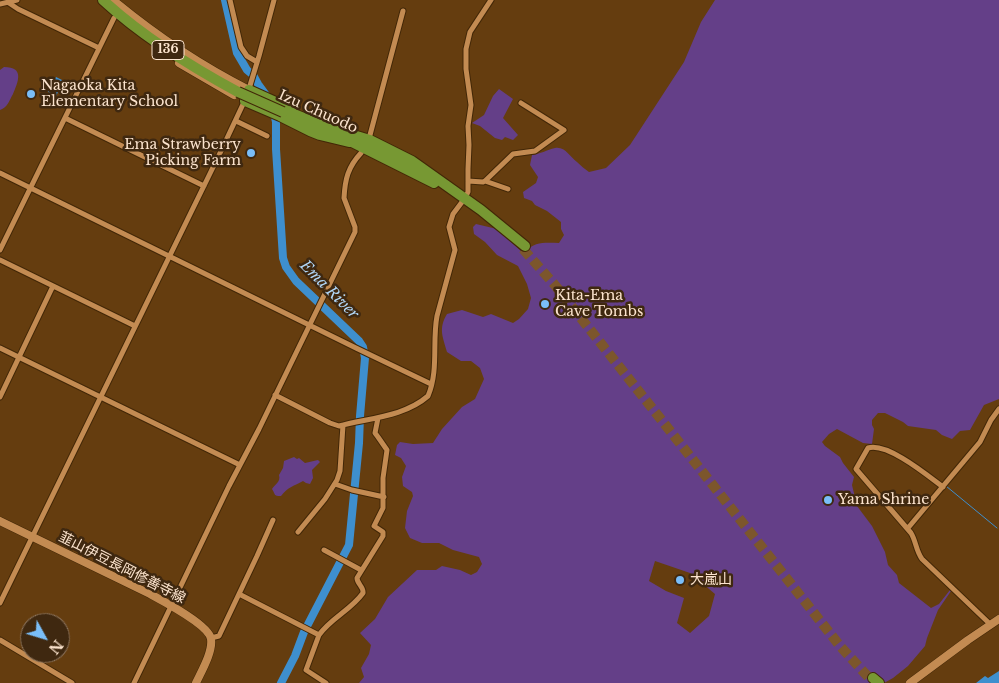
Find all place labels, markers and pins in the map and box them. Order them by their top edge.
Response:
place label: Nagaoka Kita Elementary School [41,78,178,110]
marker: Nagaoka Kita Elementary School [25,88,37,100]
place label: Ema Strawberry Picking Farm [124,137,241,170]
marker: Ema Strawberry Picking Farm [245,147,257,159]
place label: Kita-Ema Cave Tombs [555,288,643,321]
marker: Kita-Ema Cave Tombs [539,298,551,310]
place label: Yama Shrine [838,492,929,508]
marker: Yama Shrine [822,494,834,506]
place label: 大嵐山 [690,572,732,588]
marker: 大嵐山 [674,574,686,586]

